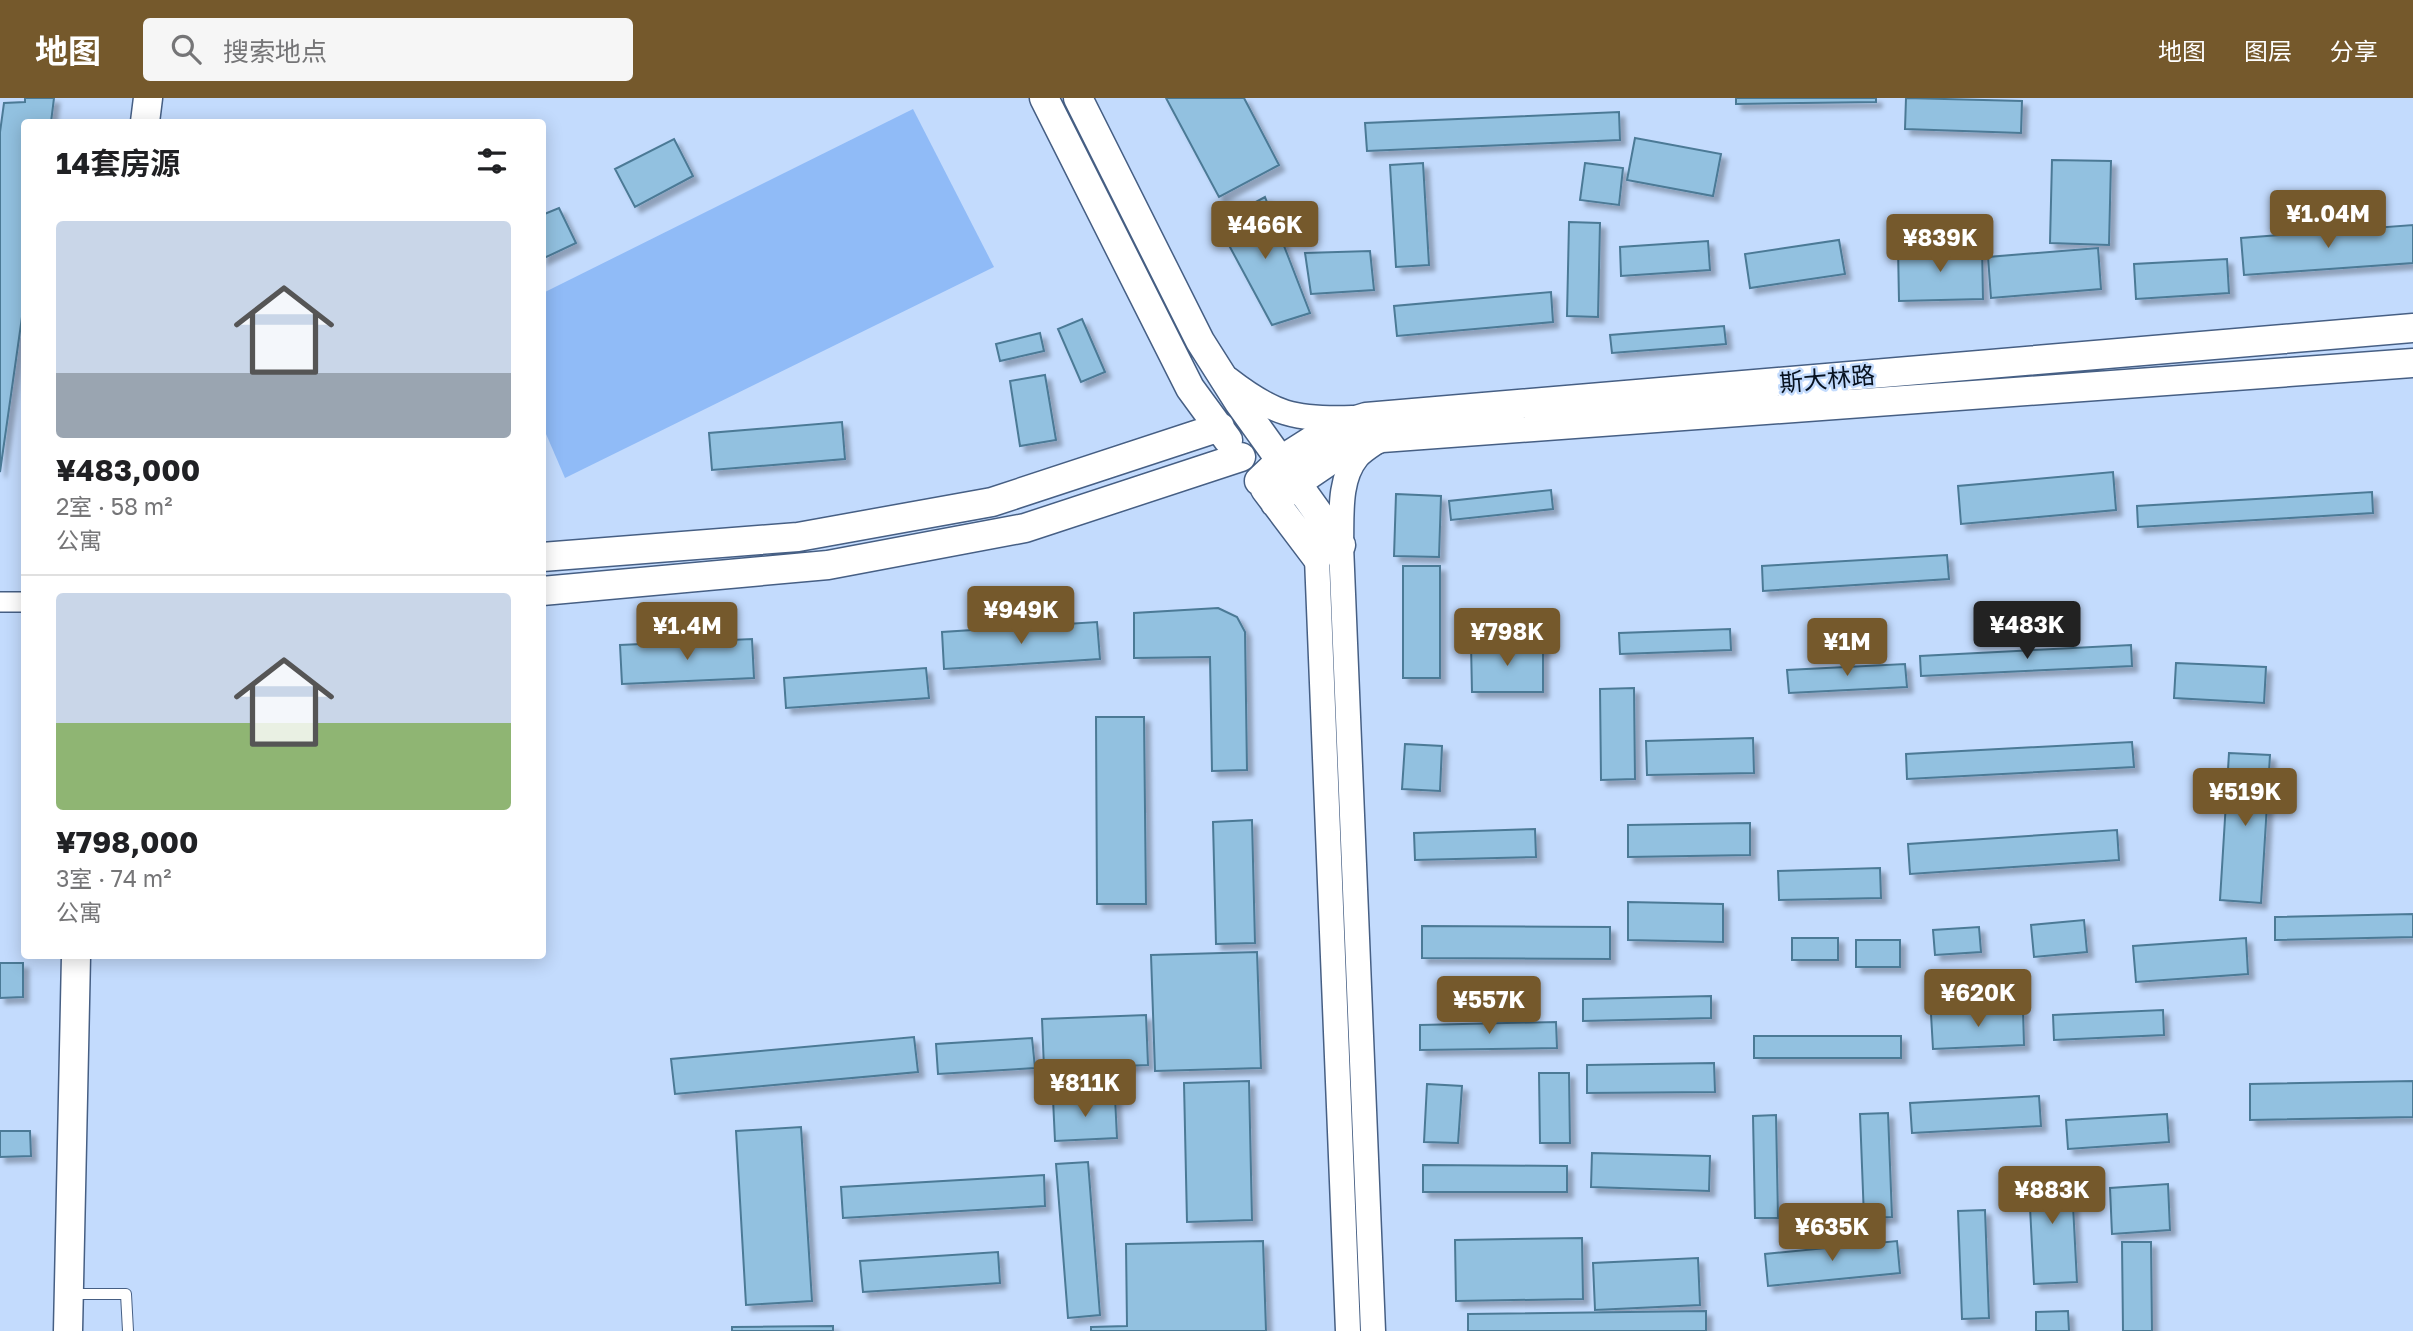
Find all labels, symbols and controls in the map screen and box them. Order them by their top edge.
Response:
search box [143,18,633,81]
icon: search [167,30,205,68]
text: 地图 [35,31,101,70]
text: 搜索地点 [223,36,327,67]
text: 地图 [2158,36,2206,65]
text: 图层 [2244,36,2292,65]
text: 分享 [2330,36,2378,65]
icon: filters [473,142,511,180]
text: 14套房源 [56,145,180,181]
pin: ¥1.04M [2271,190,2385,250]
text: ¥1.04M [2286,199,2370,227]
pin: ¥466K [1216,202,1314,261]
text: ¥466K [1227,210,1303,238]
pin: ¥839K [1891,214,1989,274]
text: ¥839K [1902,223,1978,251]
icon: home [221,267,347,393]
street label: 斯大林路 [1778,359,1876,397]
text: ¥483,000 [56,452,200,488]
text: 2室 · 58 m² [56,492,173,520]
text: 公寓 [56,526,102,554]
pin: ¥949K [972,587,1070,646]
text: ¥949K [983,595,1059,623]
pin: ¥1.4M [638,602,736,662]
pin: ¥483K [1978,602,2076,661]
pin: ¥798K [1458,608,1556,668]
text: ¥483K [1990,610,2064,638]
text: ¥1.4M [652,611,722,639]
text: ¥798K [1470,617,1544,645]
pin: ¥1M [1813,618,1881,678]
text: ¥1M [1823,627,1871,655]
icon: home [221,639,347,765]
pin: ¥519K [2196,768,2294,828]
text: ¥519K [2209,777,2281,805]
text: ¥798,000 [56,824,199,860]
text: 3室 · 74 m² [56,864,171,892]
text: 公寓 [56,898,102,926]
pin: ¥620K [1929,970,2027,1029]
pin: ¥557K [1440,976,1538,1036]
text: ¥620K [1940,978,2016,1006]
text: ¥557K [1453,985,1525,1013]
pin: ¥811K [1036,1060,1134,1119]
text: ¥811K [1050,1068,1120,1096]
pin: ¥883K [2003,1166,2101,1226]
text: ¥883K [2014,1175,2090,1203]
pin: ¥635K [1783,1204,1881,1263]
text: ¥635K [1795,1212,1869,1240]

